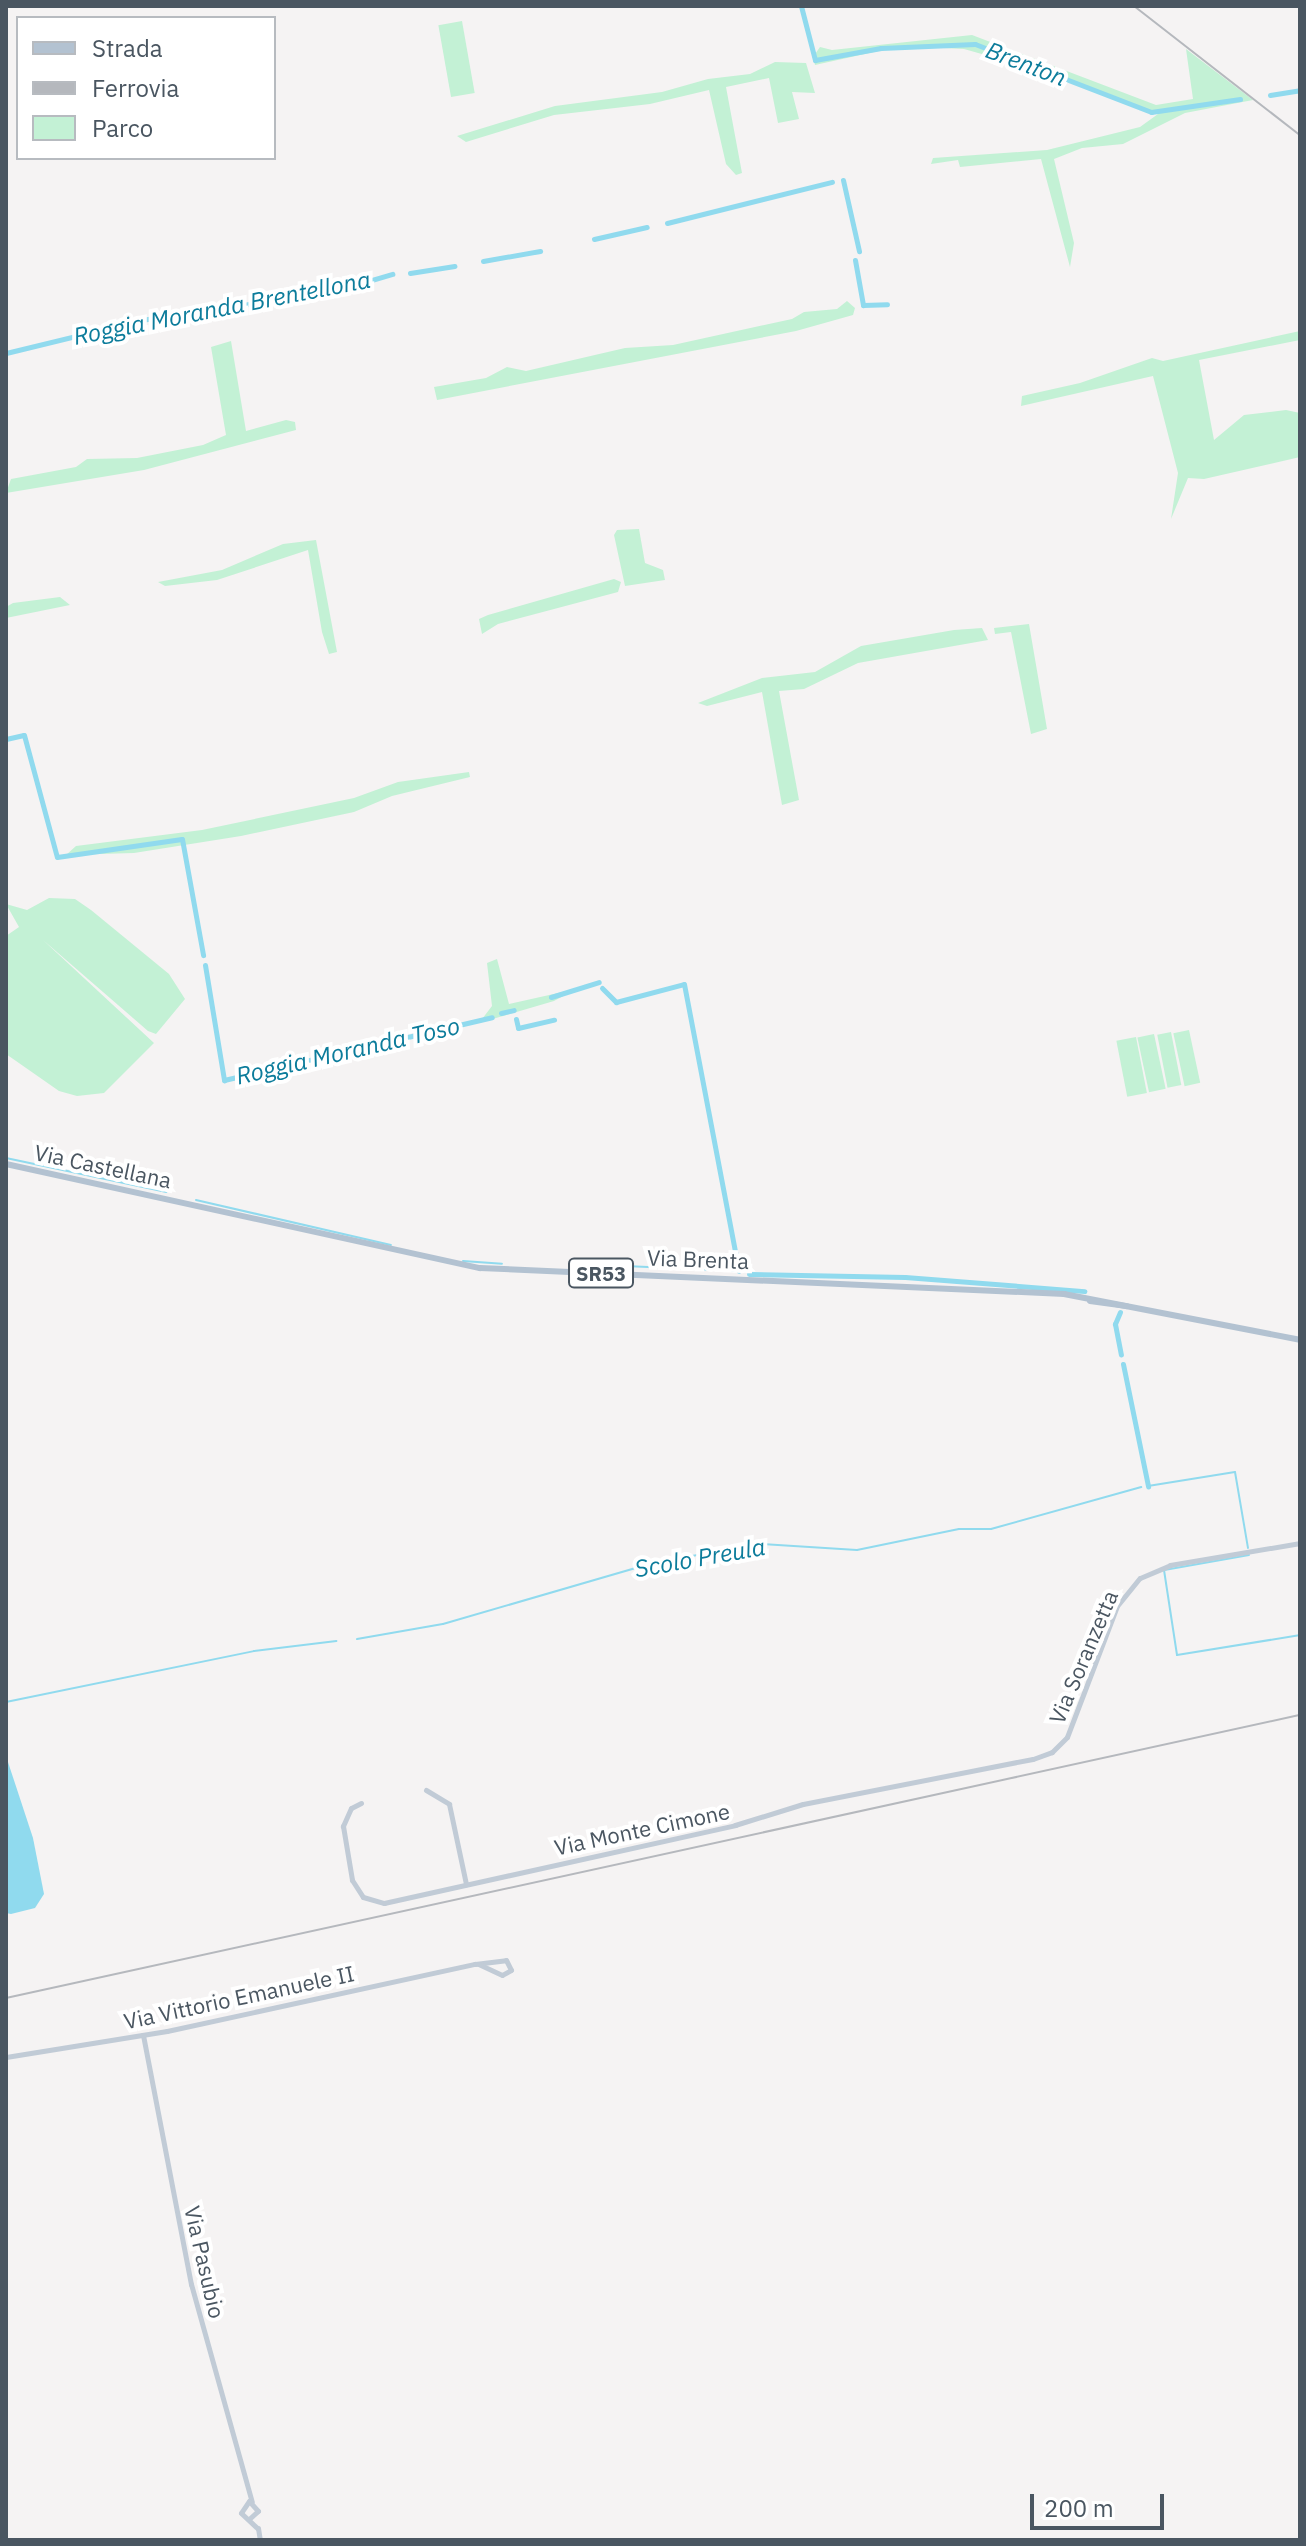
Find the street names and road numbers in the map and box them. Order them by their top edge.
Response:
street label: Via Castellana [32,1139,174,1193]
street label: Via Brenta [646,1244,750,1274]
road number: SR53 [567,1257,635,1289]
street label: Via Soranzetta [1043,1586,1123,1728]
street label: Via Monte Cimone [552,1798,732,1860]
street label: Via Vittorio Emanuele II [121,1960,357,2034]
street label: Via Pasubio [179,2203,231,2321]

